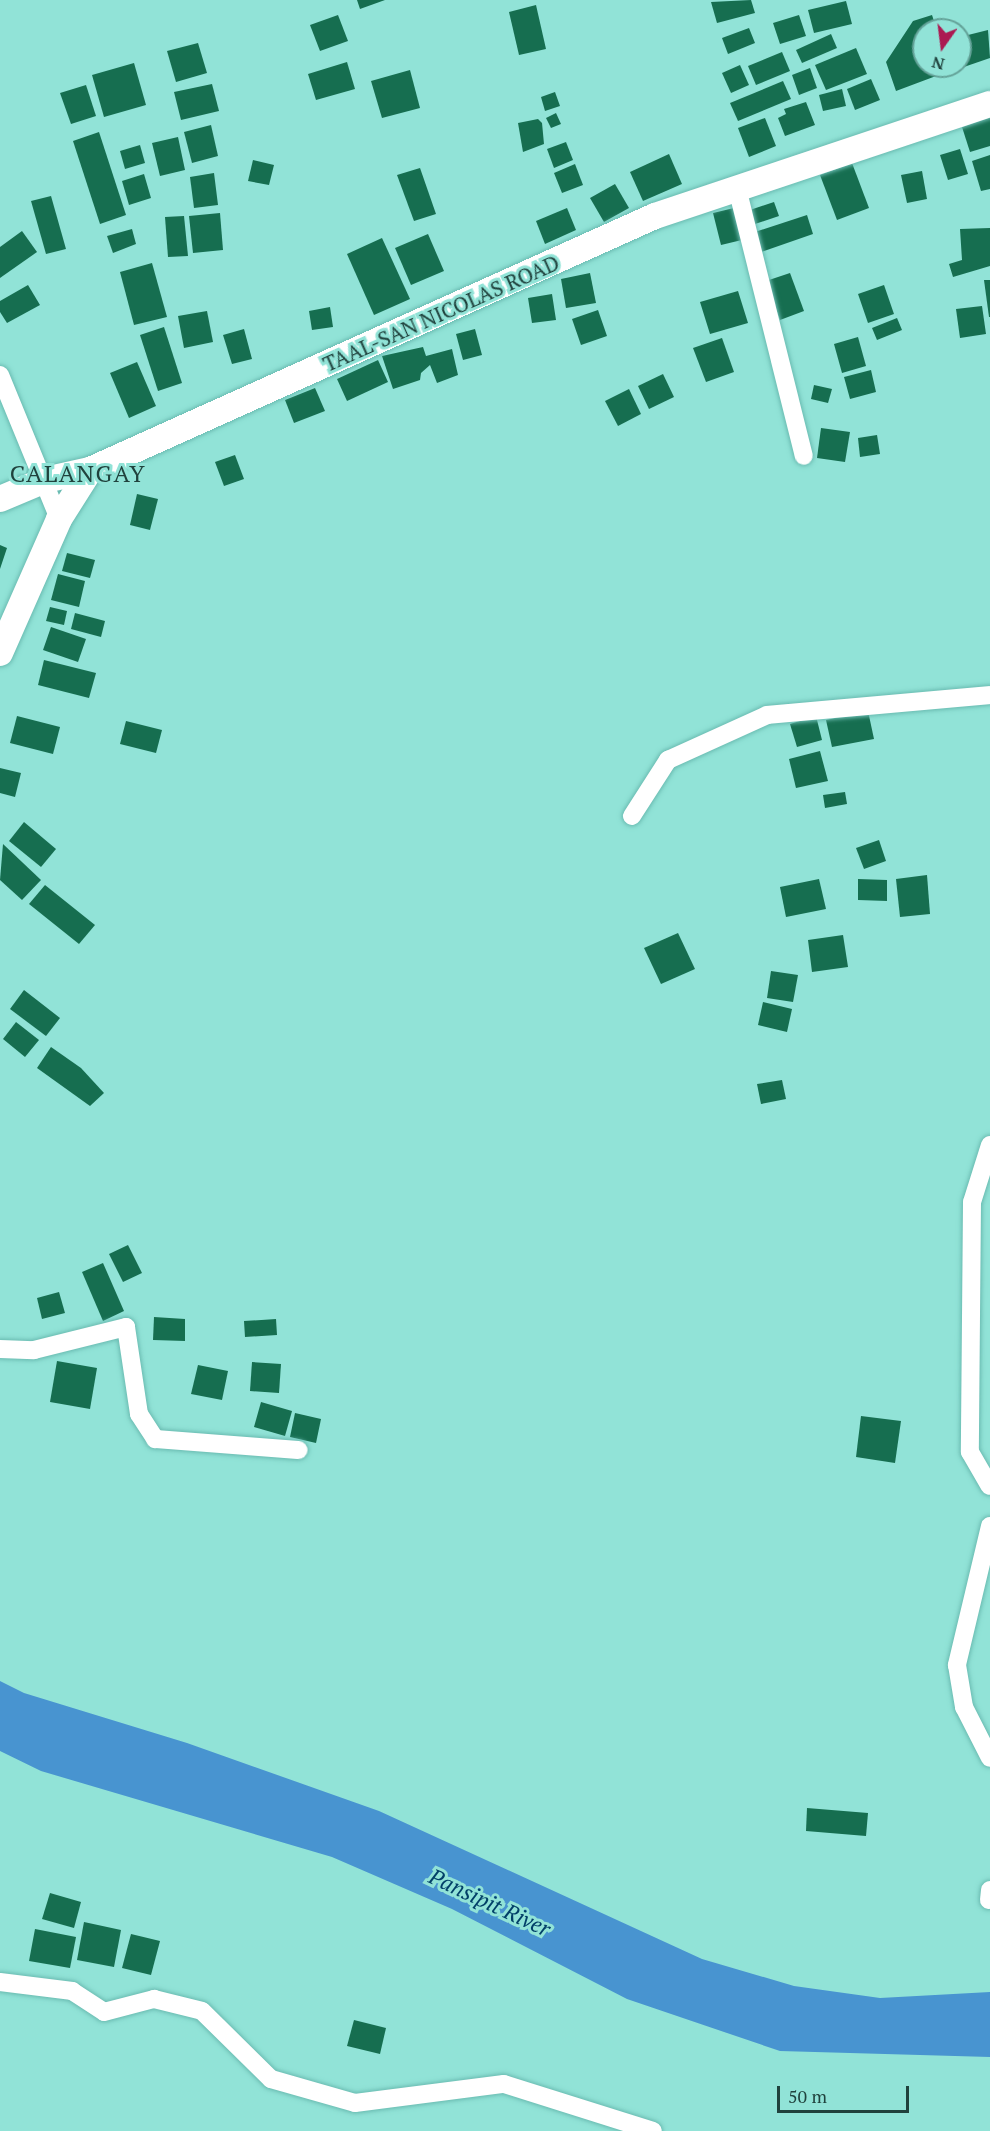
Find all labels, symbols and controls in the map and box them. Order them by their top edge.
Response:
north arrow [912,18,972,78]
text: N [930,51,947,76]
street label: TAAL-SAN NICOLAS ROAD [319,249,563,377]
district label: CALANGAY [10,460,146,488]
water label: Pansipit River [425,1862,555,1942]
scale bar [780,2074,912,2112]
text: 50 m [788,2084,827,2108]

